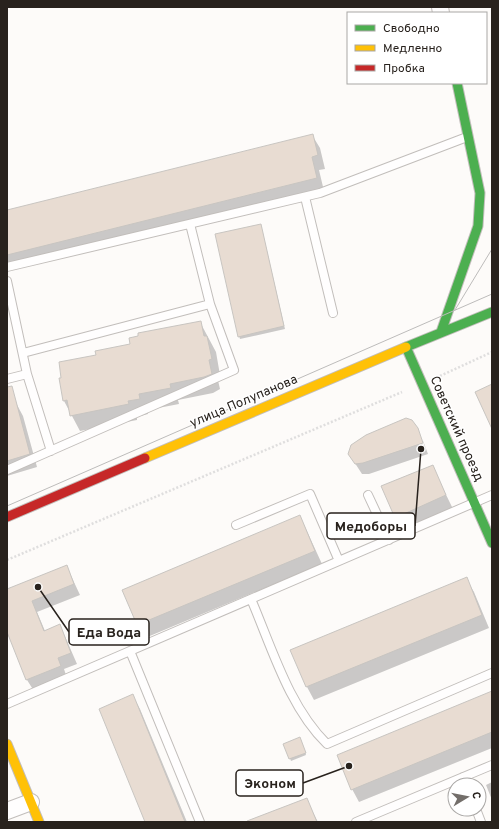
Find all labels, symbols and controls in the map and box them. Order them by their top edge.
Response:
legend [347,12,487,84]
text: Свободно [383,21,440,37]
text: Медленно [383,41,443,57]
text: Пробка [383,61,425,77]
street label: улица Полупанова [188,372,300,432]
street label: Советский проезд [426,374,487,484]
callout: Медоборы [327,513,415,539]
text: Медоборы [335,519,407,536]
callout: Еда Вода [69,619,149,645]
text: Еда Вода [77,625,141,642]
callout: Эконом [236,770,303,796]
text: Эконом [244,776,296,793]
north arrow [447,777,487,817]
text: С [468,791,483,800]

